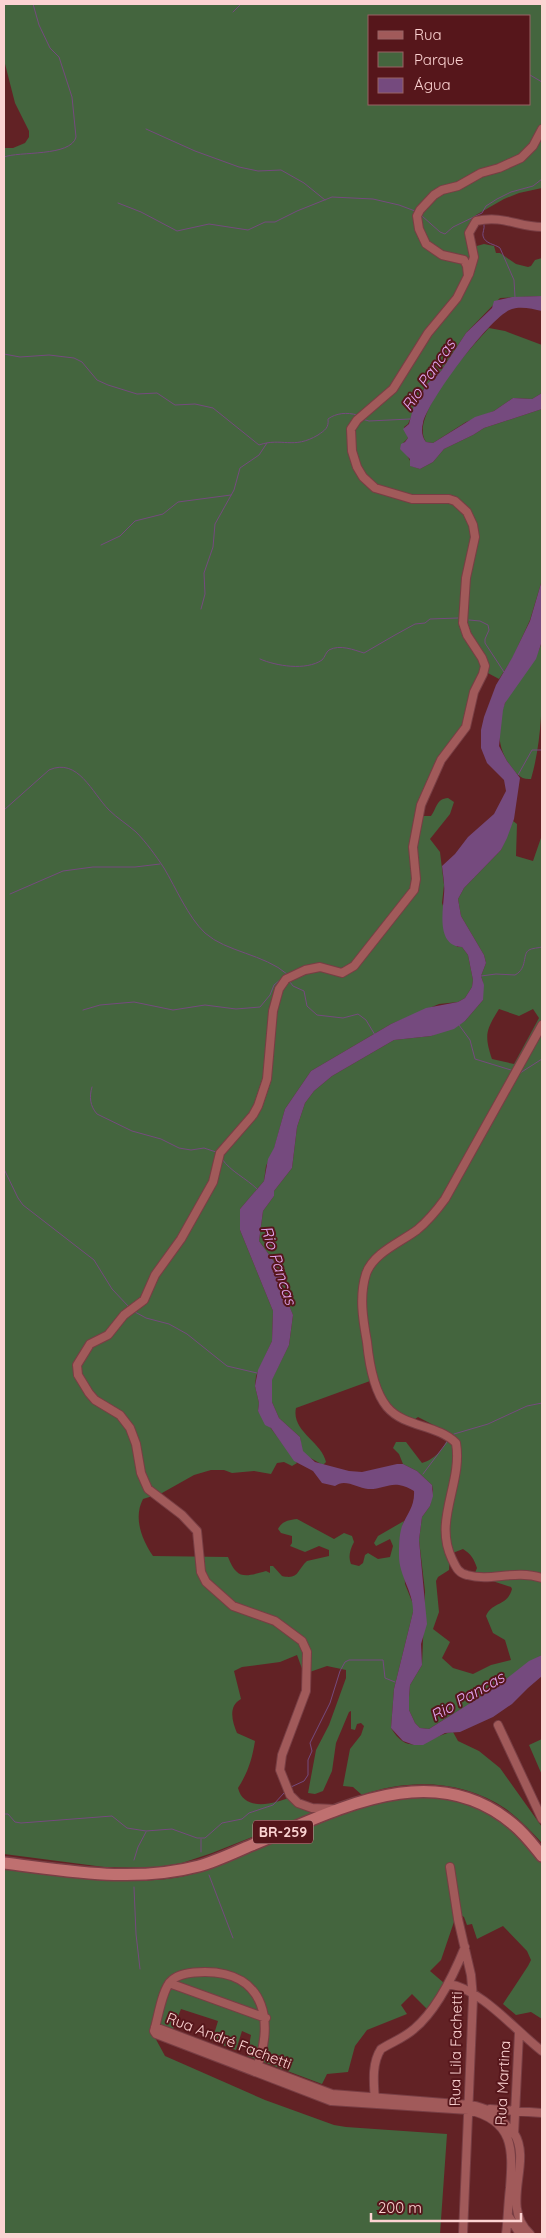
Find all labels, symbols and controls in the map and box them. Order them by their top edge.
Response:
legend [368,15,531,105]
text: Rua [414,25,442,44]
text: Parque [414,50,464,69]
text: Água [414,75,451,94]
water label: Rio Pancas [397,334,460,415]
water label: Rio Pancas [257,1223,302,1309]
water label: Rio Pancas [426,1666,509,1725]
road number: BR-259 [253,1820,313,1844]
street label: Rua Lila Fachetti [445,1991,466,2107]
street label: Rua André Fachetti [164,2008,294,2073]
street label: Rua Martina [491,2040,514,2126]
scale bar [371,2190,521,2222]
text: 200 m [378,2198,422,2217]

